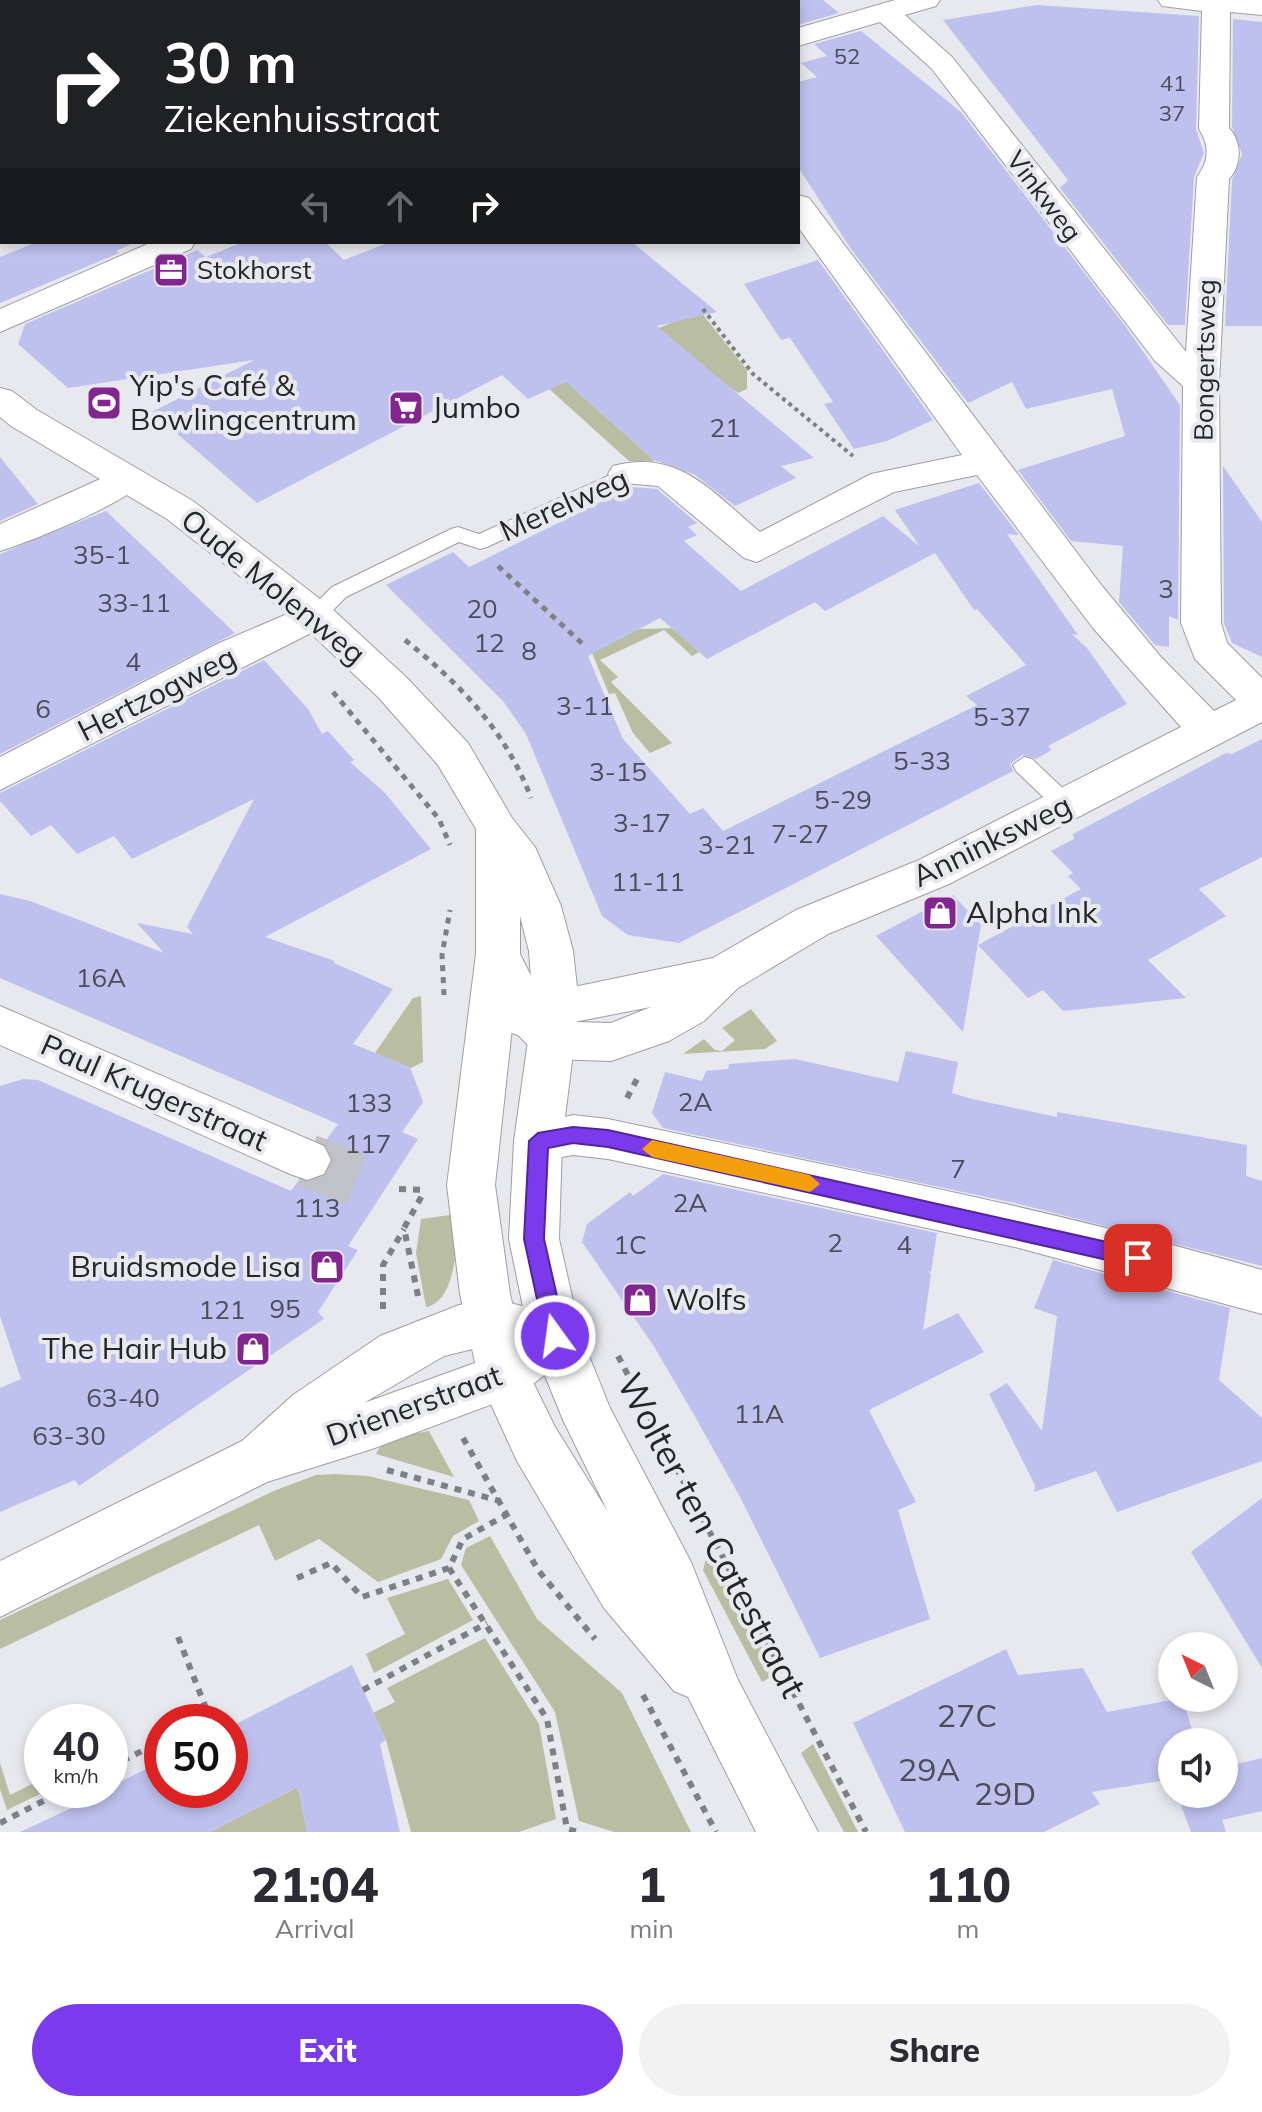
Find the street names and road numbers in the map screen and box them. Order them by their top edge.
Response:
street label: Vinkweg [1000,144,1089,247]
street label: Bongertsweg [1187,279,1222,441]
street label: Merelweg [494,459,634,549]
street label: Oude Molenweg [174,500,374,672]
street label: Hertzogweg [71,637,242,749]
street label: Anninksweg [906,785,1077,895]
street label: Paul Krugerstraat [35,1025,274,1159]
street label: Drienerstraat [321,1356,507,1454]
street label: Wolter ten Catestraat [608,1365,817,1705]

